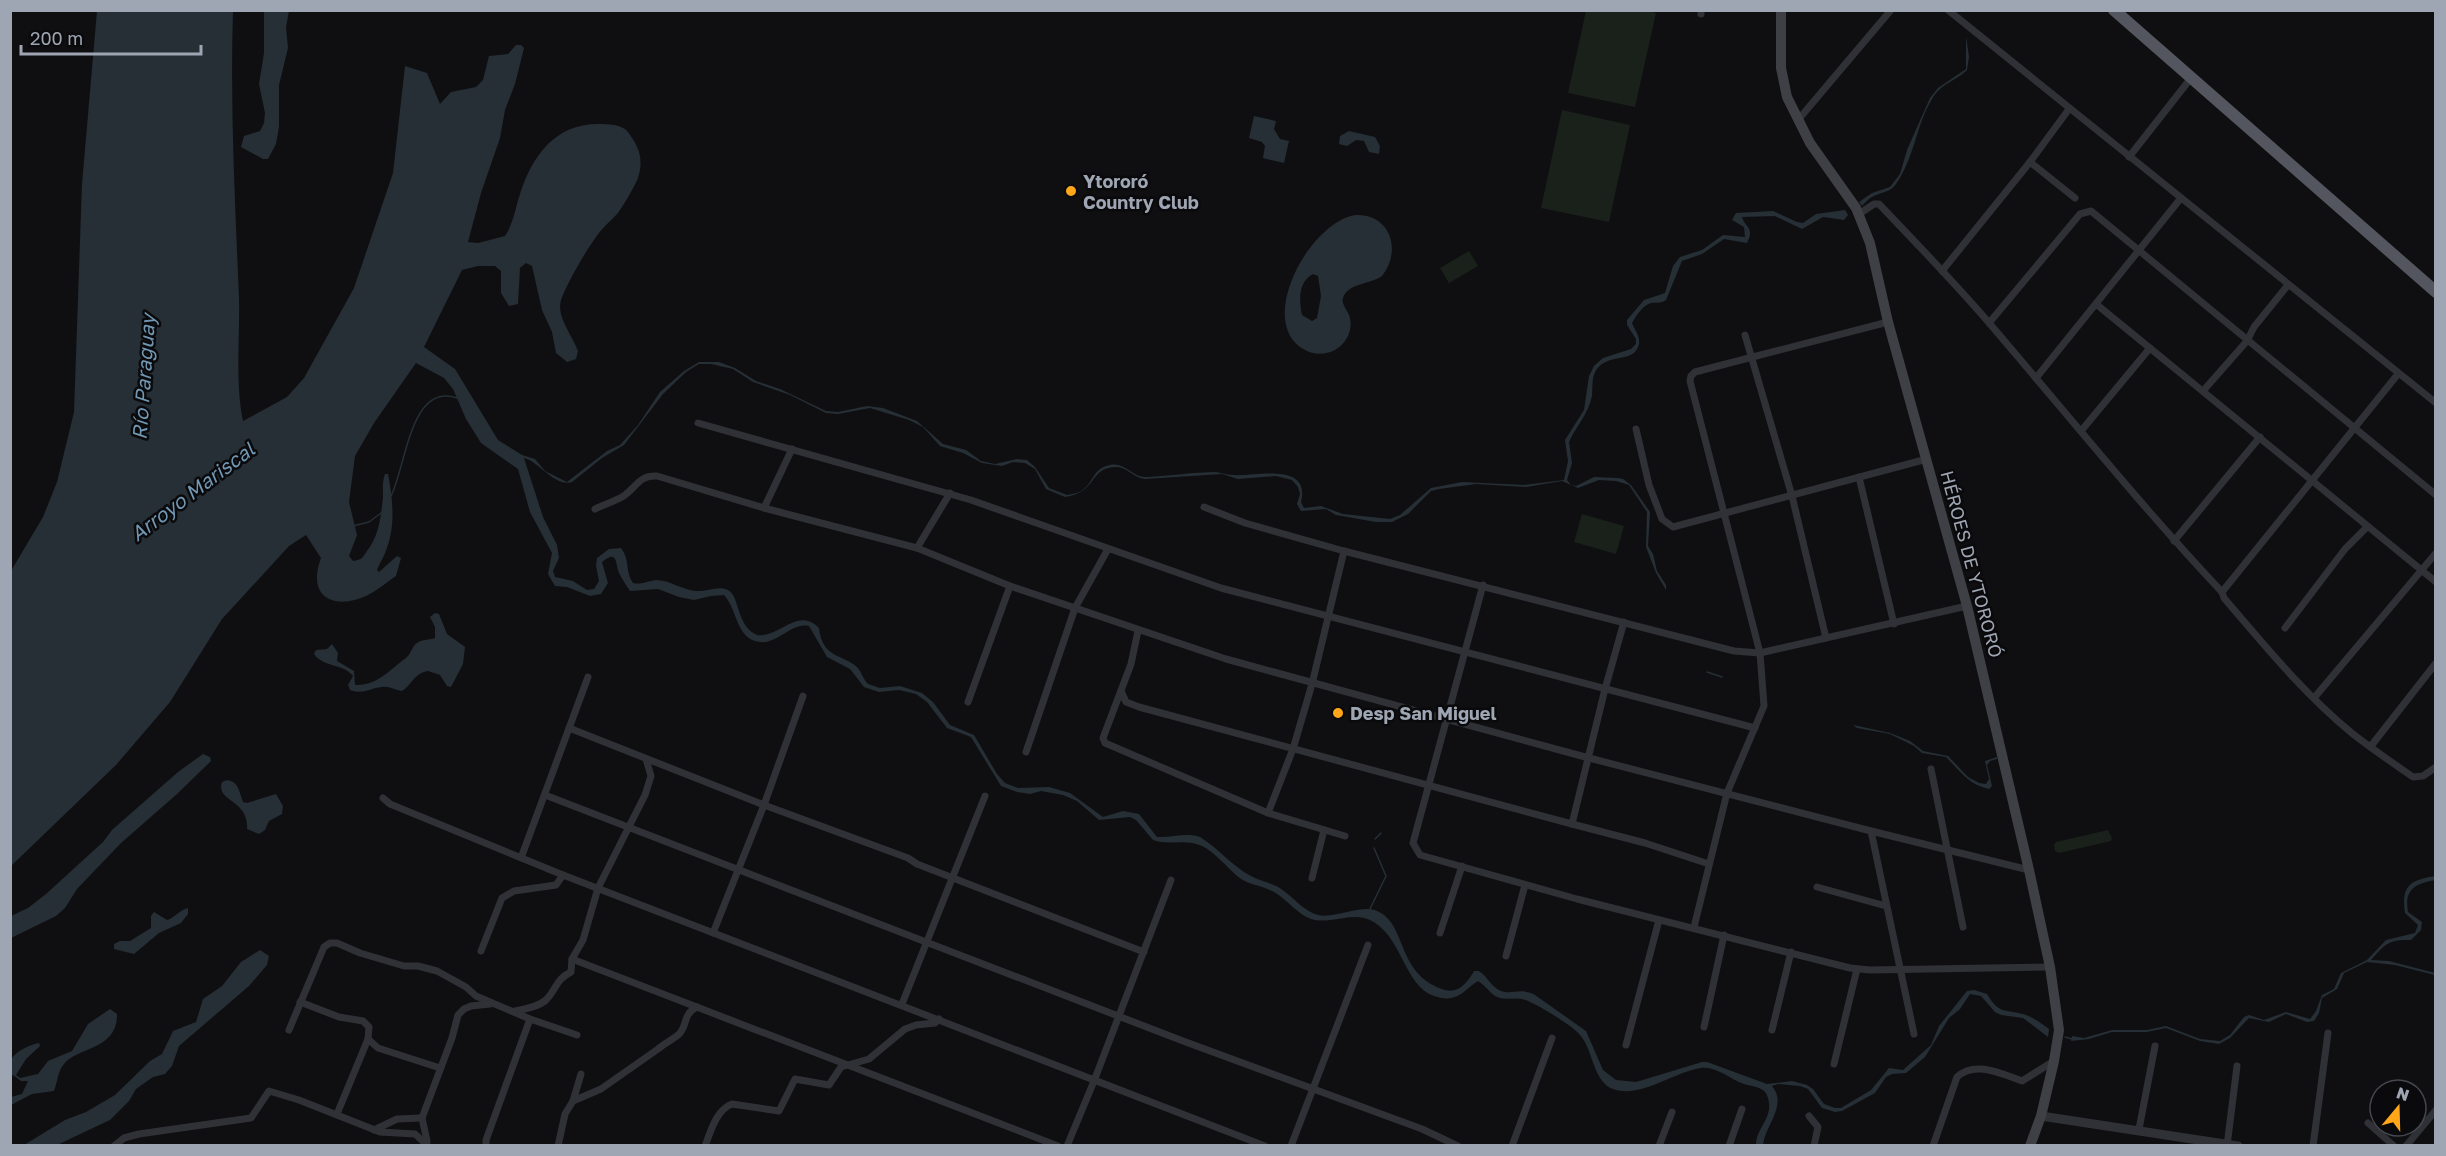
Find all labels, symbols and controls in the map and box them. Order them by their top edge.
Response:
scale bar [21,18,201,56]
text: 200 m [30,27,83,49]
place label: Ytororó Country Club [1083,170,1199,213]
marker: Ytororó Country Club [1064,184,1078,198]
water label: Río Paraguay [127,311,161,441]
water label: Arroyo Mariscal [125,436,260,546]
street label: HÉROES DE YTORORÓ [1936,468,2008,660]
place label: Desp San Miguel [1350,702,1496,724]
marker: Desp San Miguel [1331,706,1345,720]
north arrow [2368,1078,2428,1138]
text: N [2394,1082,2412,1105]

